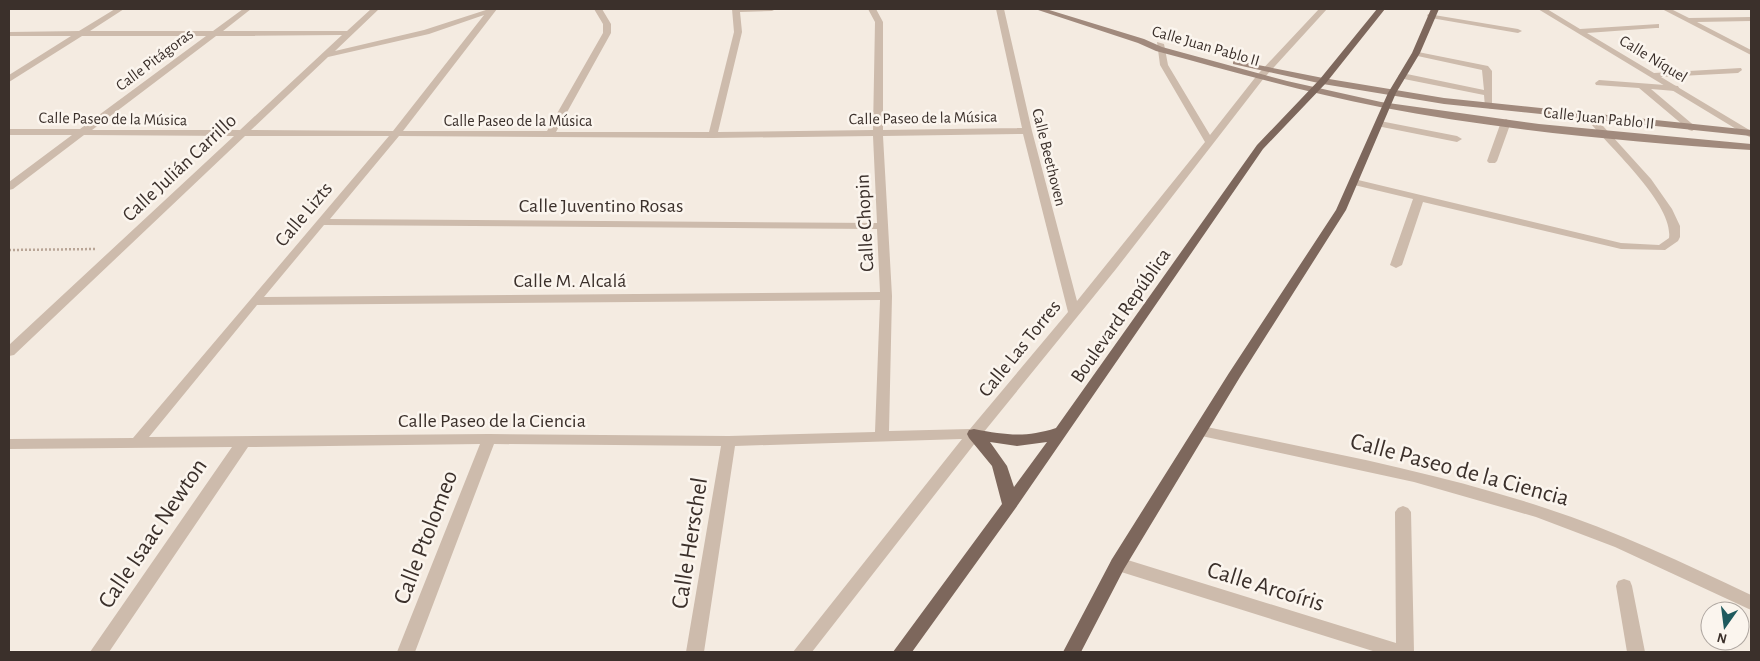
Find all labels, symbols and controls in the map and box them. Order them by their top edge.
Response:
street label: Calle Juan Pablo II [1150,23,1261,69]
street label: Calle Pitágoras [113,26,196,94]
street label: Calle Níquel [1617,32,1690,85]
street label: Calle Juan Pablo II [1543,104,1655,132]
street label: Calle Beethoven [1029,107,1069,208]
street label: Calle Paseo de la Música [849,109,997,127]
street label: Calle Paseo de la Música [39,110,187,128]
street label: Calle Julián Carrillo [119,110,240,225]
street label: Calle Paseo de la Música [444,113,592,129]
street label: Calle Chopin [852,173,878,272]
street label: Calle Lizts [271,179,336,251]
street label: Calle Juventino Rosas [519,196,683,216]
street label: Boulevard República [1067,245,1175,386]
street label: Calle M. Alcalá [513,271,627,291]
street label: Calle Las Torres [975,297,1065,401]
street label: Calle Paseo de la Ciencia [398,411,586,431]
street label: Calle Paseo de la Ciencia [1348,429,1572,511]
street label: Calle Isaac Newton [94,454,212,613]
street label: Calle Ptolomeo [389,467,462,608]
street label: Calle Herschel [668,476,712,611]
street label: Calle Arcoíris [1204,558,1327,616]
north arrow [1700,601,1750,651]
text: N [1716,630,1729,646]

